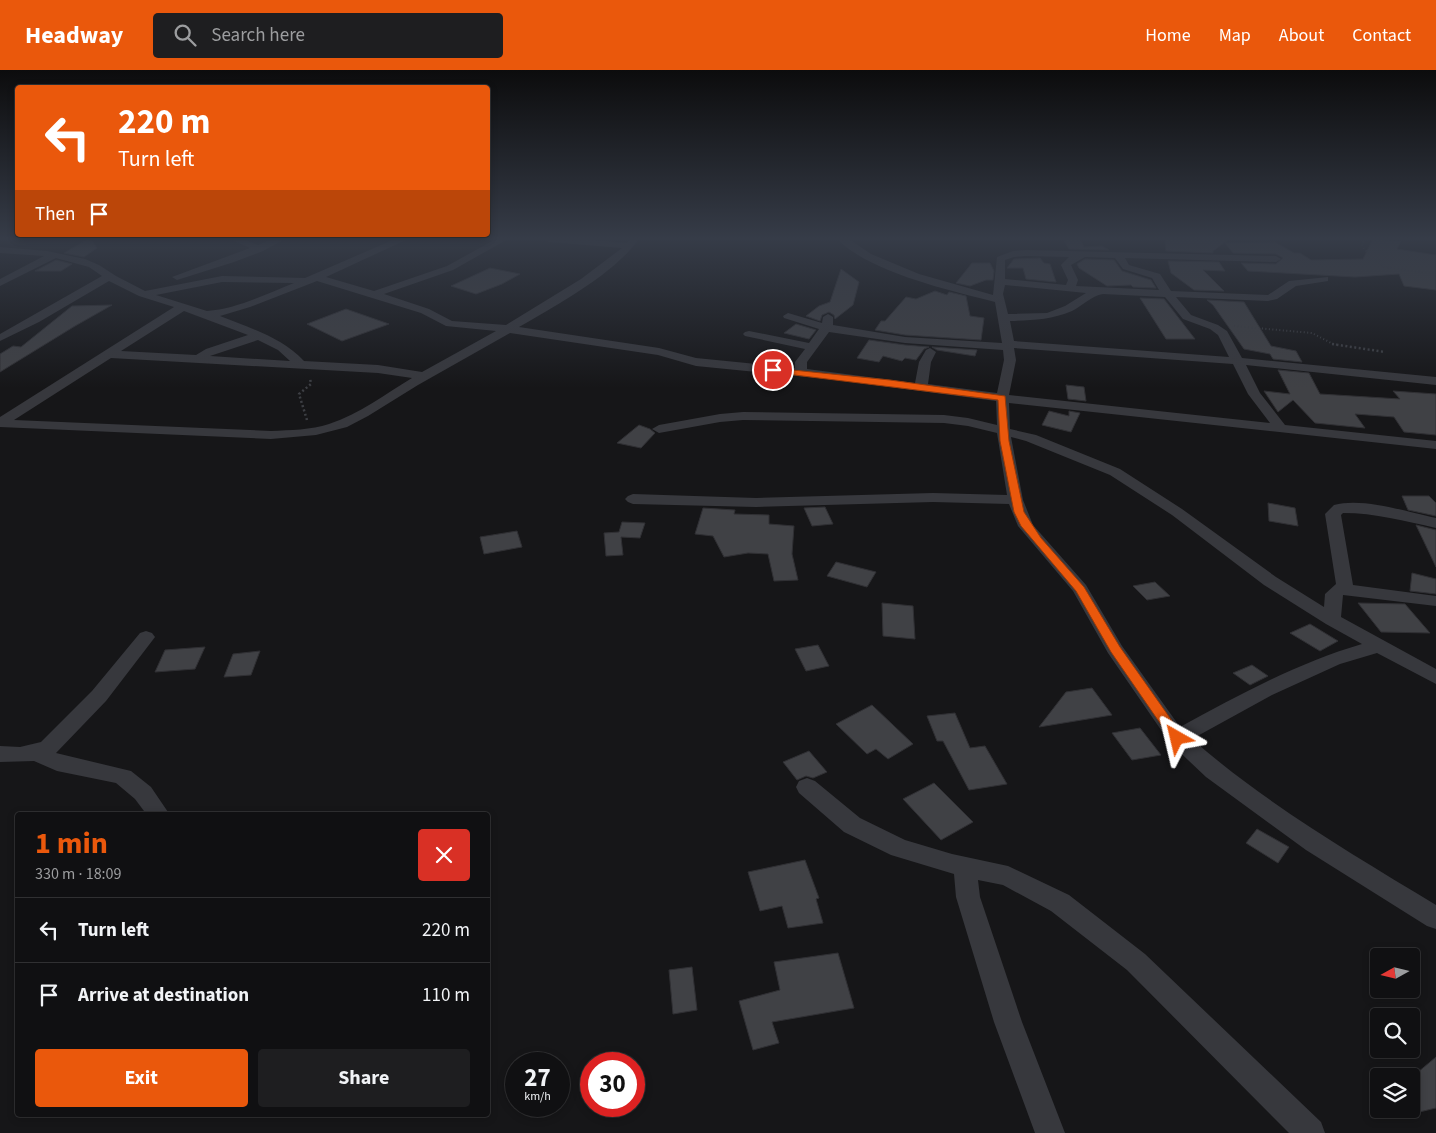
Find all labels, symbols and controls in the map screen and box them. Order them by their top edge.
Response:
search box [153,13,503,58]
text: Headway [25,18,123,53]
icon: search [171,21,199,49]
text: Search here [211,22,305,49]
text: Home [1145,23,1191,48]
text: Map [1219,23,1251,48]
text: About [1279,23,1324,48]
text: Contact [1352,23,1411,48]
text: 220 m [118,97,210,147]
icon: left [35,105,100,170]
text: Turn left [118,143,194,175]
icon: arrive [85,200,113,228]
text: Then [35,201,75,228]
pin [752,349,794,391]
icon: arrive [759,356,787,384]
position arrow [1150,711,1202,763]
text: 1 min [35,822,108,865]
button: close [418,829,470,881]
text: 330 m · 18:09 [35,863,122,885]
icon: left [35,916,63,944]
text: Turn left [78,917,149,944]
text: 220 m [422,917,470,944]
north arrow [1370,948,1420,998]
map controls [1370,948,1420,1118]
icon: arrive [35,981,63,1009]
text: Arrive at destination [78,982,249,1009]
text: 110 m [422,982,470,1009]
button: search [1370,1008,1420,1058]
button: Exit [35,1049,248,1107]
button: Share [258,1049,470,1107]
speed limit sign: 30 [580,1052,645,1117]
text: 27 [524,1060,551,1096]
button: layers [1370,1068,1420,1118]
text: km/h [524,1088,551,1105]

